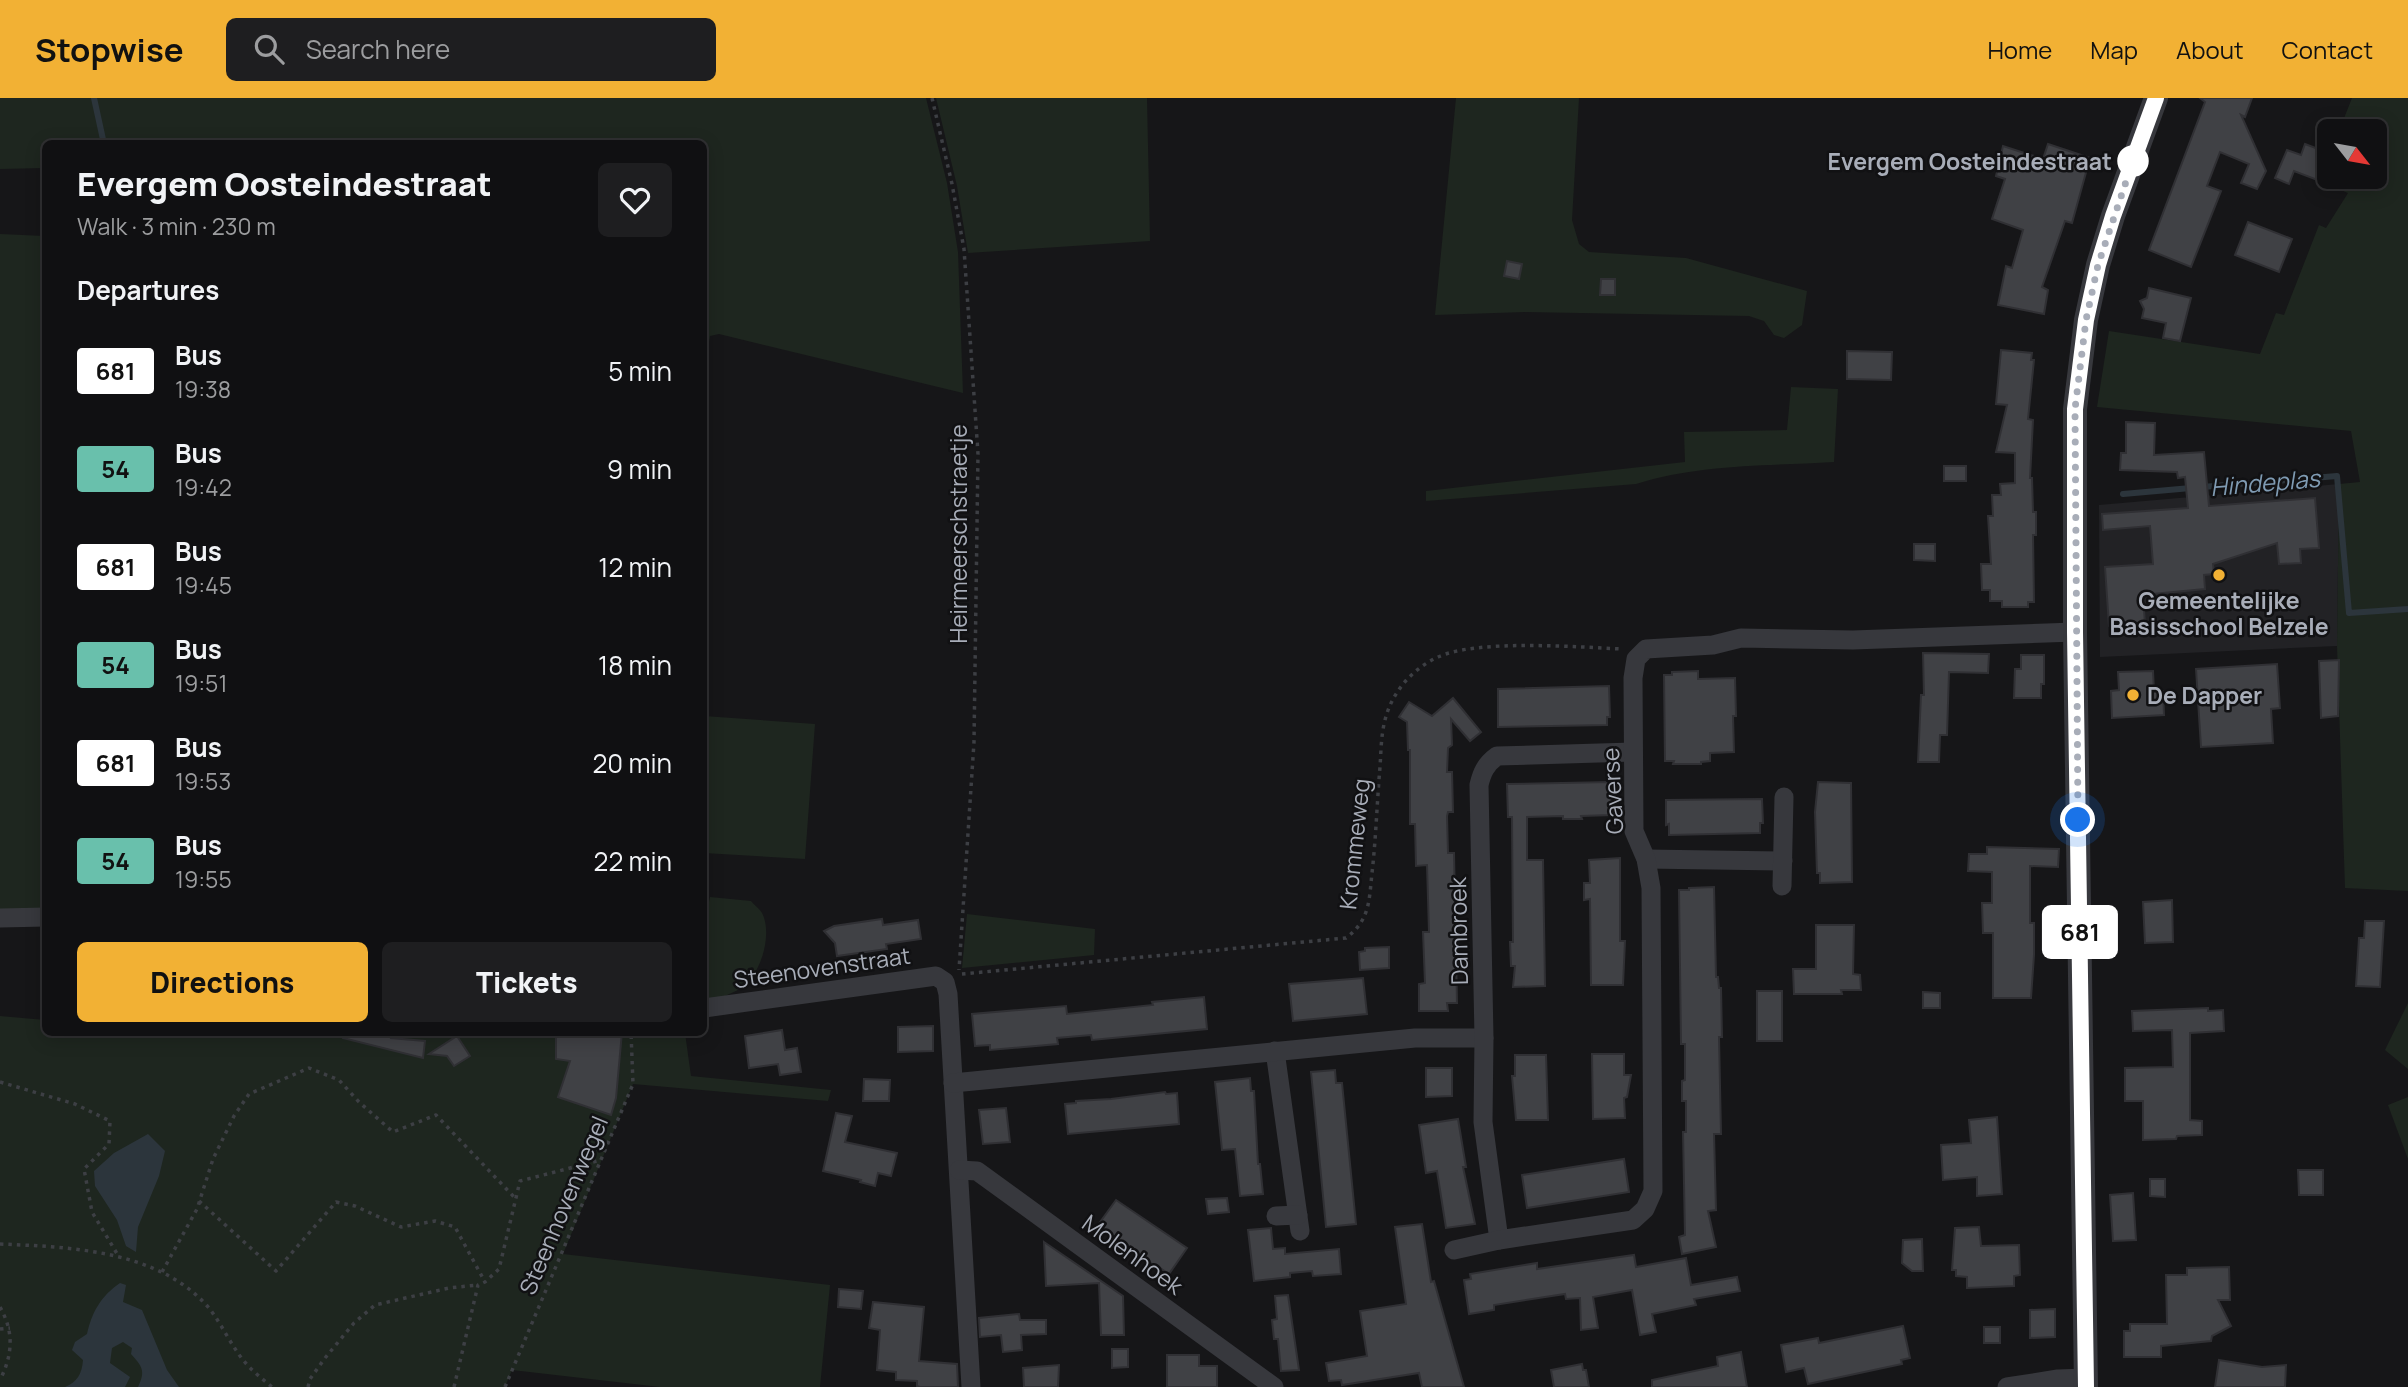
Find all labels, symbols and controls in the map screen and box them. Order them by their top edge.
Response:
search box [226,18,716,81]
text: Stopwise [35,27,184,72]
icon: search [250,30,288,68]
text: Search here [306,31,450,67]
text: Home [1987,33,2052,66]
text: Map [2090,33,2138,66]
text: About [2176,33,2244,66]
text: Contact [2282,33,2373,66]
north arrow [2317,119,2387,189]
map controls [2317,119,2387,189]
place label: Evergem Oosteindestraat [1828,145,2112,177]
marker: Evergem Oosteindestraat [2118,146,2148,176]
text: Evergem Oosteindestraat [77,161,492,206]
button: heart [598,163,672,237]
text: Walk · 3 min · 230 m [77,210,276,242]
text: Departures [77,272,219,308]
text: Bus [175,337,222,373]
text: 5 min [608,353,672,389]
text: 681 [95,354,136,387]
text: 19:38 [175,373,231,405]
street label: Heirmeerschstraetje [942,424,974,644]
text: Bus [175,435,222,471]
text: 9 min [607,451,672,487]
text: 54 [101,452,130,485]
water label: Hindeplas [2209,461,2324,503]
text: 19:42 [175,471,232,503]
text: Bus [175,533,222,569]
text: 12 min [598,549,672,585]
text: 681 [95,550,136,583]
marker: Gemeentelijke Basisschool Belzele [2211,567,2227,583]
text: 19:45 [175,569,232,601]
place label: Gemeentelijke Basisschool Belzele [2110,584,2329,642]
text: Bus [175,631,222,667]
text: 18 min [598,647,672,683]
text: 54 [101,648,130,681]
text: 19:51 [175,667,227,699]
place label: De Dapper [2147,679,2262,711]
marker: De Dapper [2125,687,2141,703]
text: Bus [175,729,222,765]
text: 20 min [593,745,672,781]
text: 681 [95,746,136,779]
street label: Gaverse [1594,747,1630,835]
text: 19:53 [175,765,231,797]
street label: Krommeweg [1331,777,1377,911]
your location [2060,802,2095,837]
text: Bus [175,827,222,863]
text: 22 min [594,843,672,879]
text: 54 [101,844,130,877]
text: 19:55 [175,863,232,895]
street label: Dambroek [1441,876,1475,985]
line badge: 681 [2040,909,2120,955]
text: 681 [2060,915,2100,948]
street label: Steenovenstraat [732,939,912,995]
button: Directions [77,942,368,1022]
button: Tickets [382,942,672,1022]
street label: Steenhovenwegel [511,1111,615,1299]
street label: Molenhoek [1076,1207,1190,1302]

